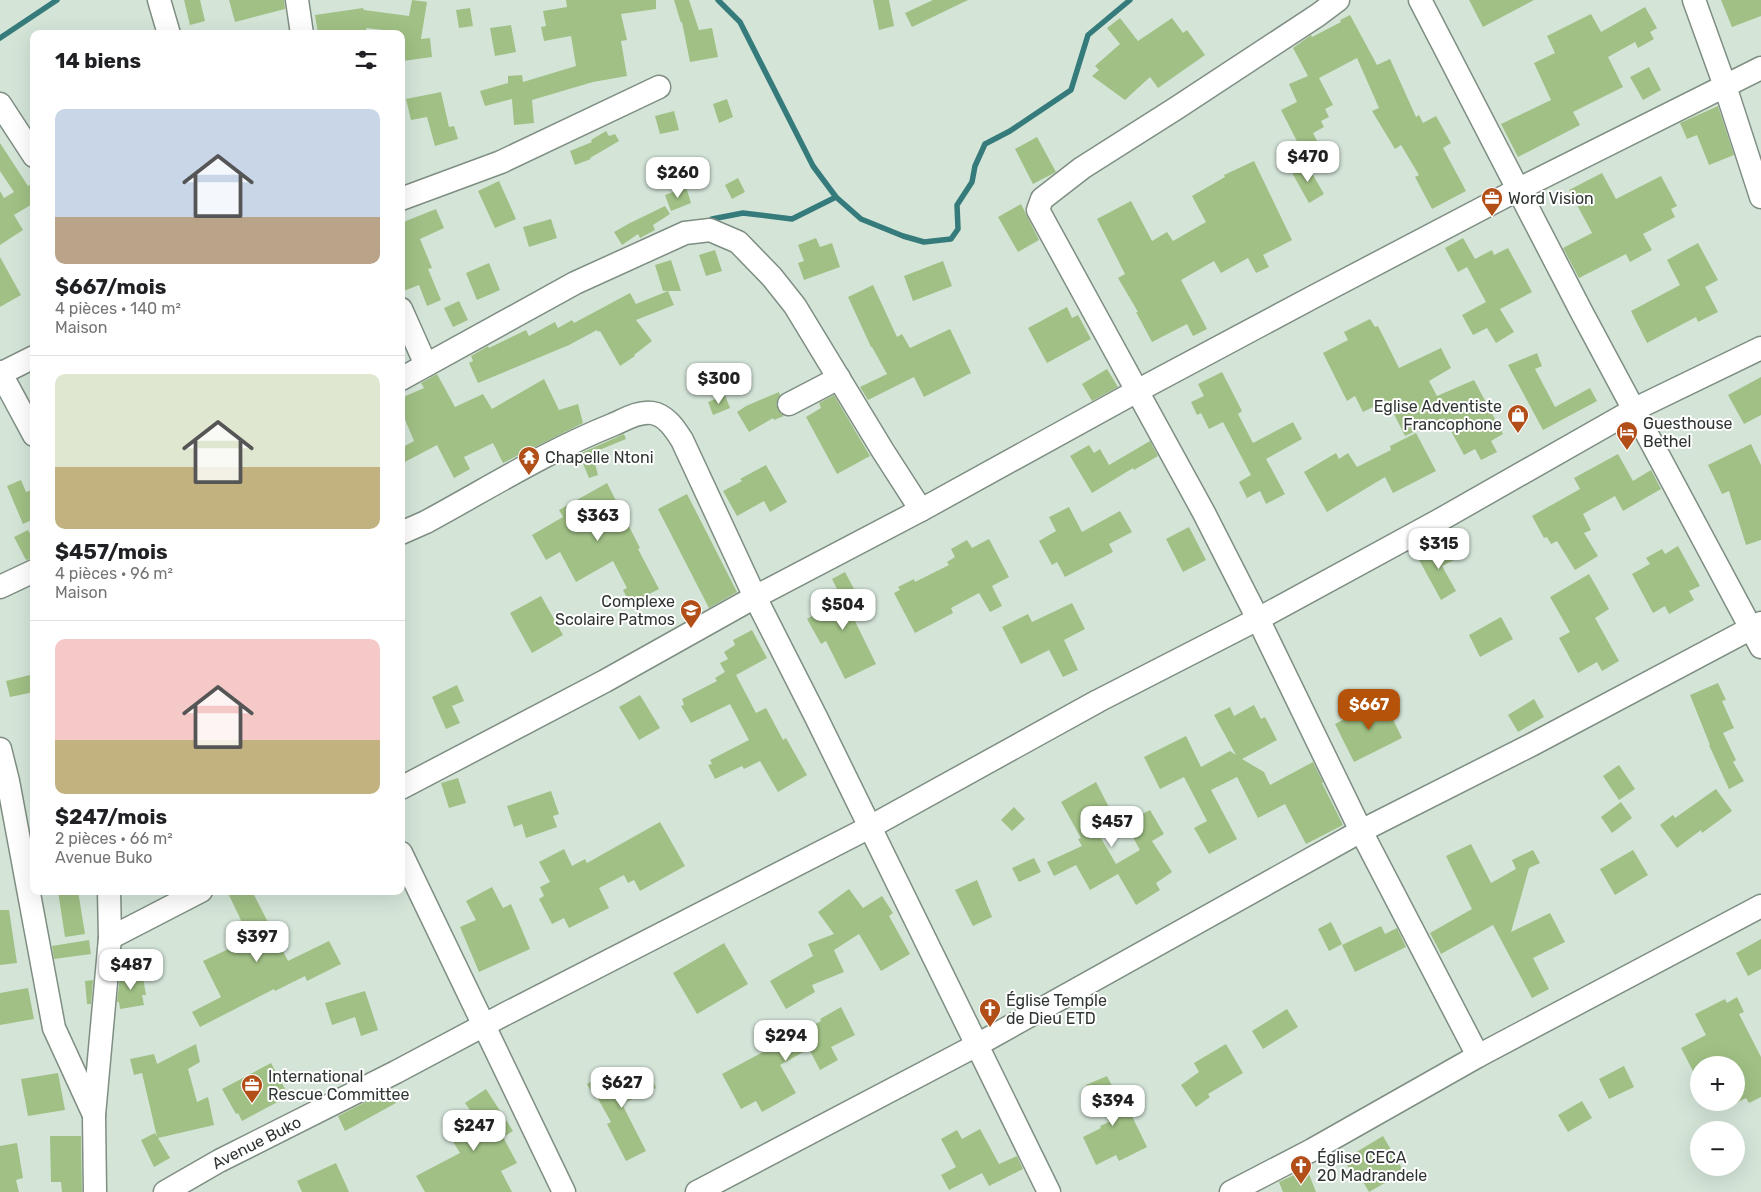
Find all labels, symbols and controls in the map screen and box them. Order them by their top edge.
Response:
icon: filters [352,46,380,74]
text: 14 biens [55,48,141,73]
pin: $470 [1278,140,1338,183]
icon: home [173,141,263,231]
text: $470 [1287,147,1329,166]
pin: $260 [648,156,708,199]
text: $260 [657,163,699,182]
office icon: Word Vision [1480,186,1504,217]
place label: Word Vision [1508,189,1594,208]
text: $667/mois [55,274,166,299]
text: 4 pièces · 140 m² [55,299,181,318]
text: Maison [55,318,107,337]
pin: $300 [689,362,749,405]
text: $300 [698,369,741,388]
place label: Eglise Adventiste Francophone [1374,397,1502,434]
shop icon: Eglise Adventiste Francophone [1506,403,1530,434]
icon: home [173,407,263,497]
place label: Guesthouse Bethel [1643,414,1733,451]
hotel icon: Guesthouse Bethel [1615,420,1639,451]
temple icon: Chapelle Ntoni [517,445,541,476]
place label: Chapelle Ntoni [545,448,654,467]
pin: $363 [568,500,628,542]
text: $363 [577,506,619,525]
pin: $315 [1409,528,1469,570]
text: $315 [1419,534,1459,553]
text: $457/mois [55,539,168,564]
text: 4 pièces · 96 m² [55,564,173,583]
text: Maison [55,583,107,602]
pin: $504 [813,588,873,631]
place label: Complexe Scolaire Patmos [555,592,675,629]
text: $504 [822,595,864,614]
school or university icon: Complexe Scolaire Patmos [679,598,703,629]
icon: home [173,672,263,762]
pin: $667 [1339,688,1399,731]
text: $667 [1349,695,1389,714]
text: $247/mois [55,804,167,829]
pin: $457 [1082,806,1142,848]
text: $457 [1091,812,1133,831]
text: 2 pièces · 66 m² [55,829,173,848]
text: Avenue Buko [55,848,152,867]
pin: $397 [227,920,287,963]
text: $397 [237,927,277,946]
pin: $487 [101,948,161,991]
text: $487 [110,955,152,974]
place label: Église Temple de Dieu ETD [1006,991,1107,1028]
church icon: Église Temple de Dieu ETD [978,997,1002,1028]
pin: $294 [756,1020,816,1062]
text: $294 [765,1026,807,1045]
map controls [1690,1056,1745,1176]
button: + [1690,1056,1745,1111]
pin: $627 [592,1066,652,1109]
place label: International Rescue Committee [268,1067,409,1104]
office icon: International Rescue Committee [240,1073,264,1104]
text: $627 [602,1073,642,1092]
pin: $394 [1083,1084,1143,1127]
text: $394 [1092,1091,1134,1110]
pin: $247 [444,1110,504,1152]
street label: Avenue Buko [208,1112,304,1173]
text: $247 [454,1116,494,1135]
button: − [1690,1121,1745,1176]
place label: Église CECA 20 Madrandele [1317,1148,1427,1185]
church icon: Église CECA 20 Madrandele [1289,1154,1313,1185]

